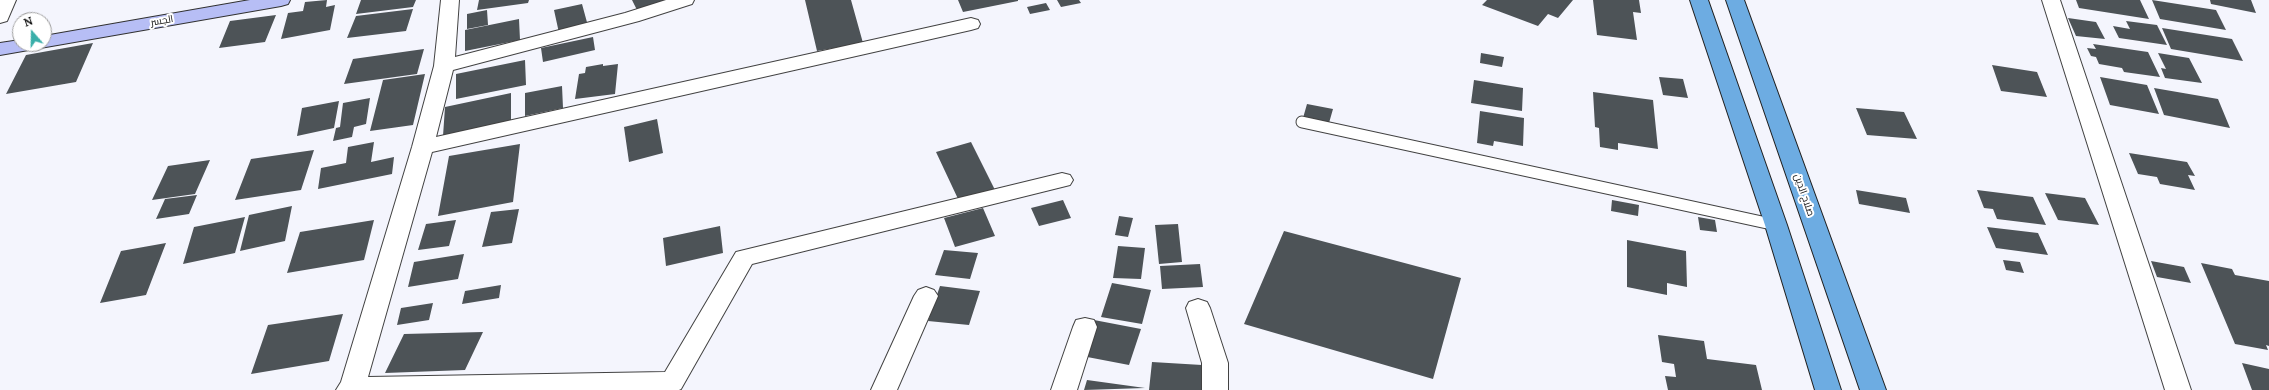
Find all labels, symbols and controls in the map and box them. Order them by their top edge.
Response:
north arrow [12,12,52,52]
street label: الجسر [150,13,174,29]
text: N [22,14,35,30]
street label: صلاح الدين [1791,172,1817,218]

